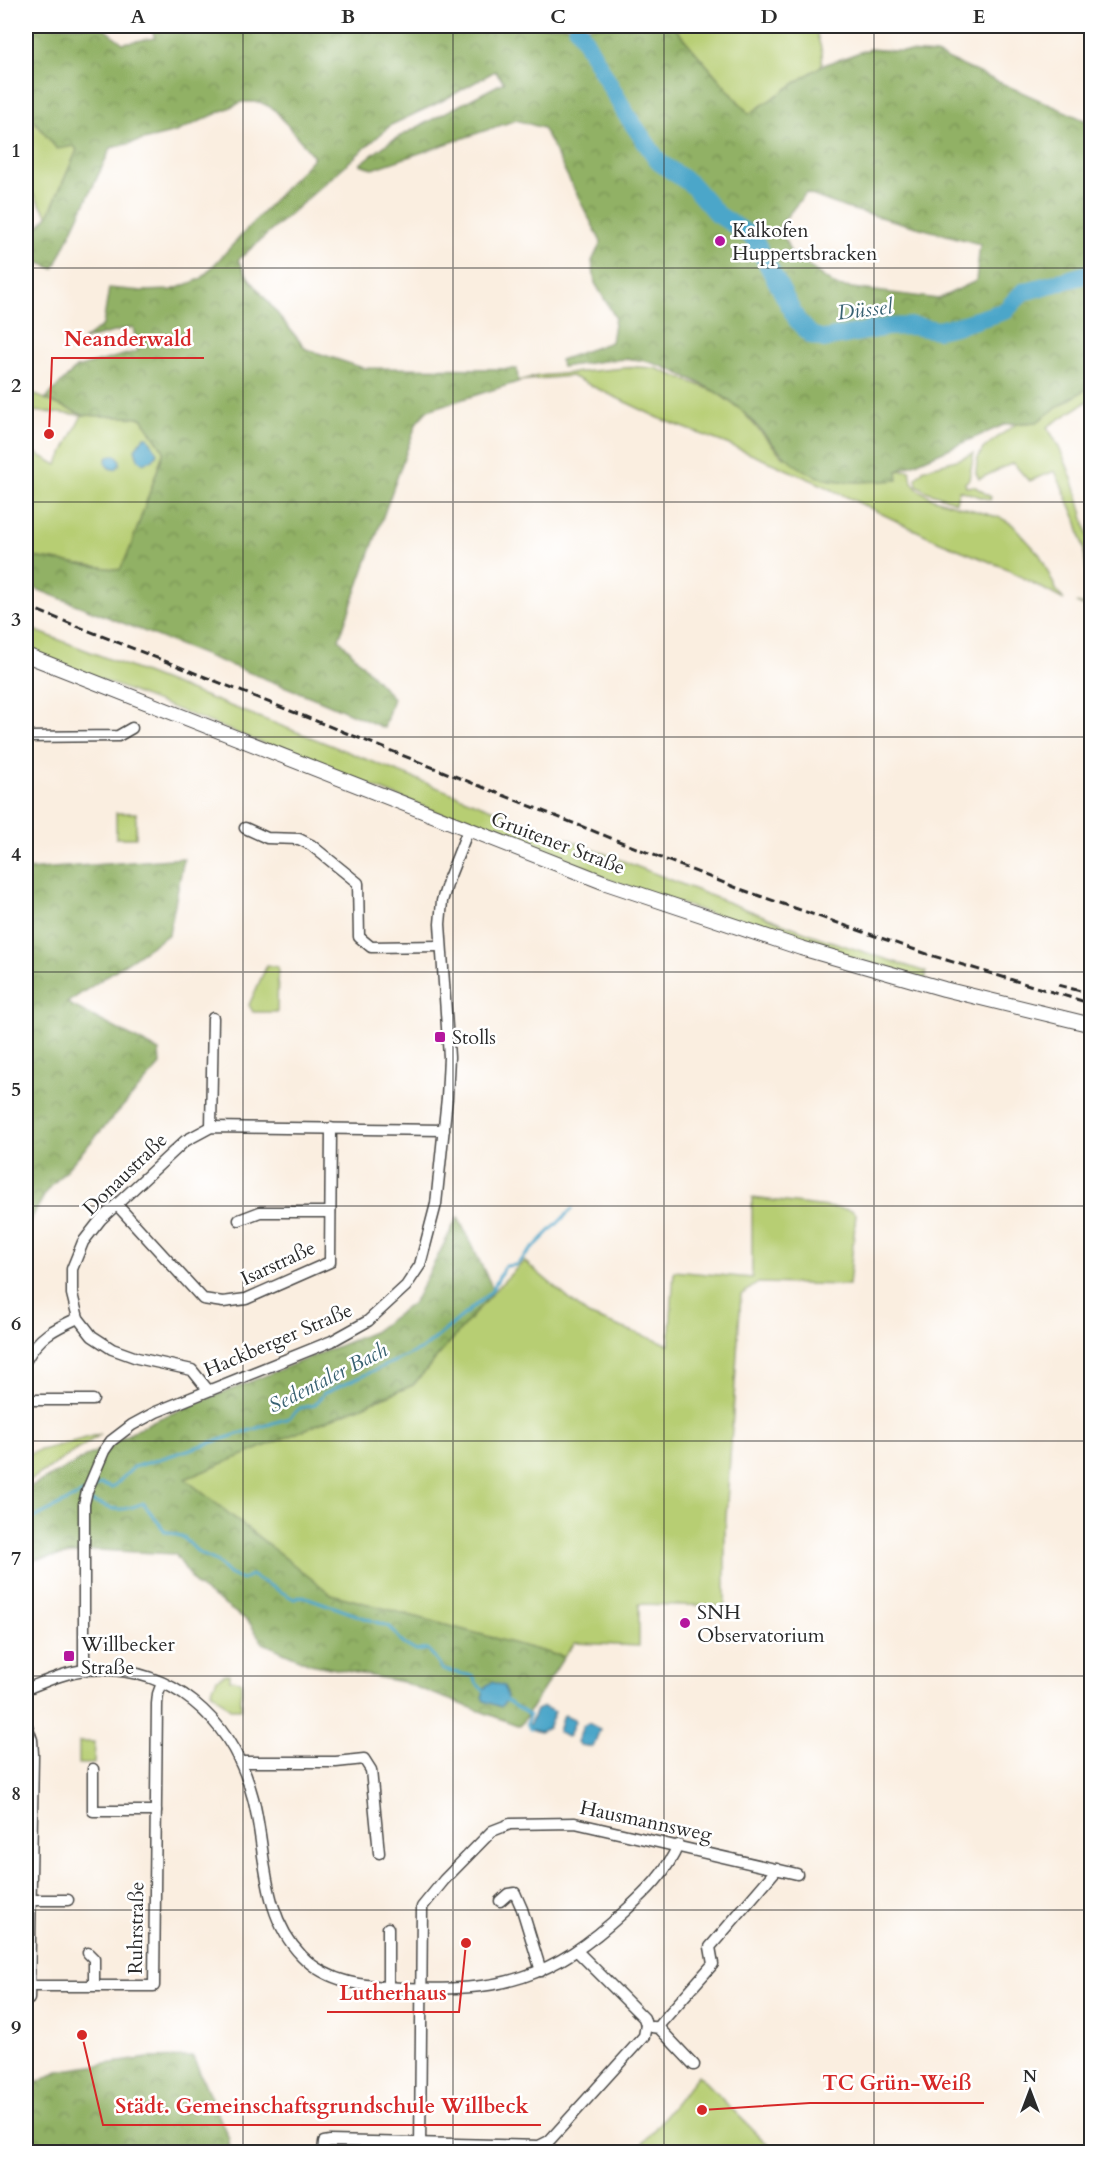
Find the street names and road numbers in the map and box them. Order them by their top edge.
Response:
street label: Gruitener Straße [487,805,629,881]
street label: Donaustraße [77,1127,173,1221]
street label: Isarstraße [236,1234,320,1292]
street label: Hackberger Straße [200,1297,356,1383]
street label: Hausmannsweg [577,1794,715,1848]
street label: Ruhrstraße [122,1881,150,1975]

